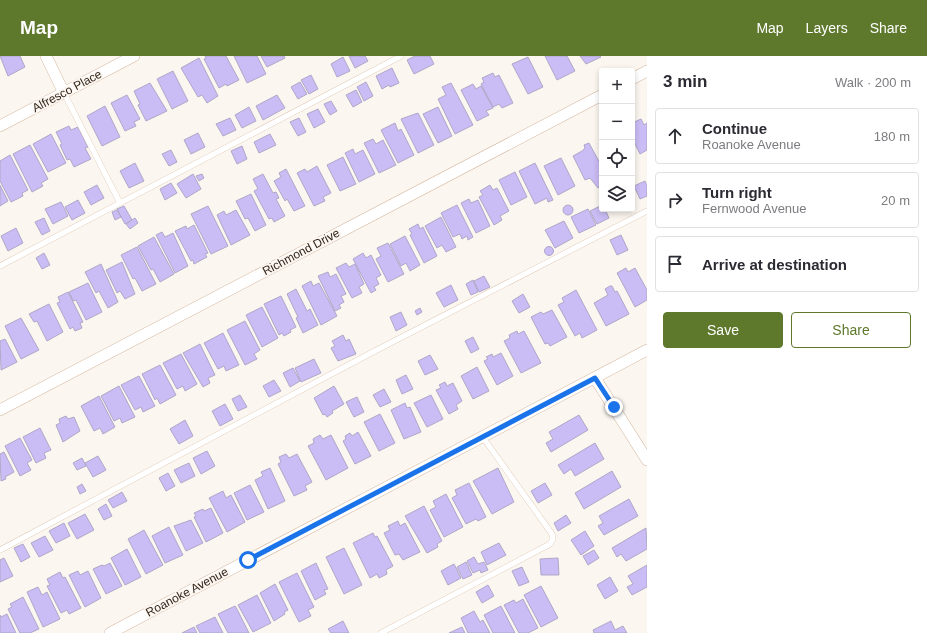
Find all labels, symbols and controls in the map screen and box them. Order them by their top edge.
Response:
text: Map [20,17,58,38]
text: Map [756,20,784,36]
text: Layers [806,20,848,36]
text: Share [870,20,907,36]
street label: Alfresco Place [30,67,104,115]
map controls [599,68,635,212]
button: + [599,68,635,104]
text: 3 min [663,72,707,91]
text: Walk · 200 m [835,75,911,90]
button: − [599,104,635,140]
text: Continue [702,120,767,137]
icon: ahead [664,125,686,147]
text: 180 m [874,129,910,144]
text: Roanoke Avenue [702,137,801,152]
button: locate [599,140,635,176]
button: layers [599,176,635,212]
text: Turn right [702,184,772,201]
icon: right [664,189,686,211]
text: 20 m [881,193,910,208]
text: Fernwood Avenue [702,201,807,216]
street label: Richmond Drive [260,226,342,278]
icon: arrive [664,253,686,275]
text: Arrive at destination [702,256,847,273]
button: Save [663,312,783,348]
button: Share [791,312,911,348]
route end [605,398,623,416]
route start [239,551,257,569]
street label: Roanoke Avenue [143,564,231,620]

